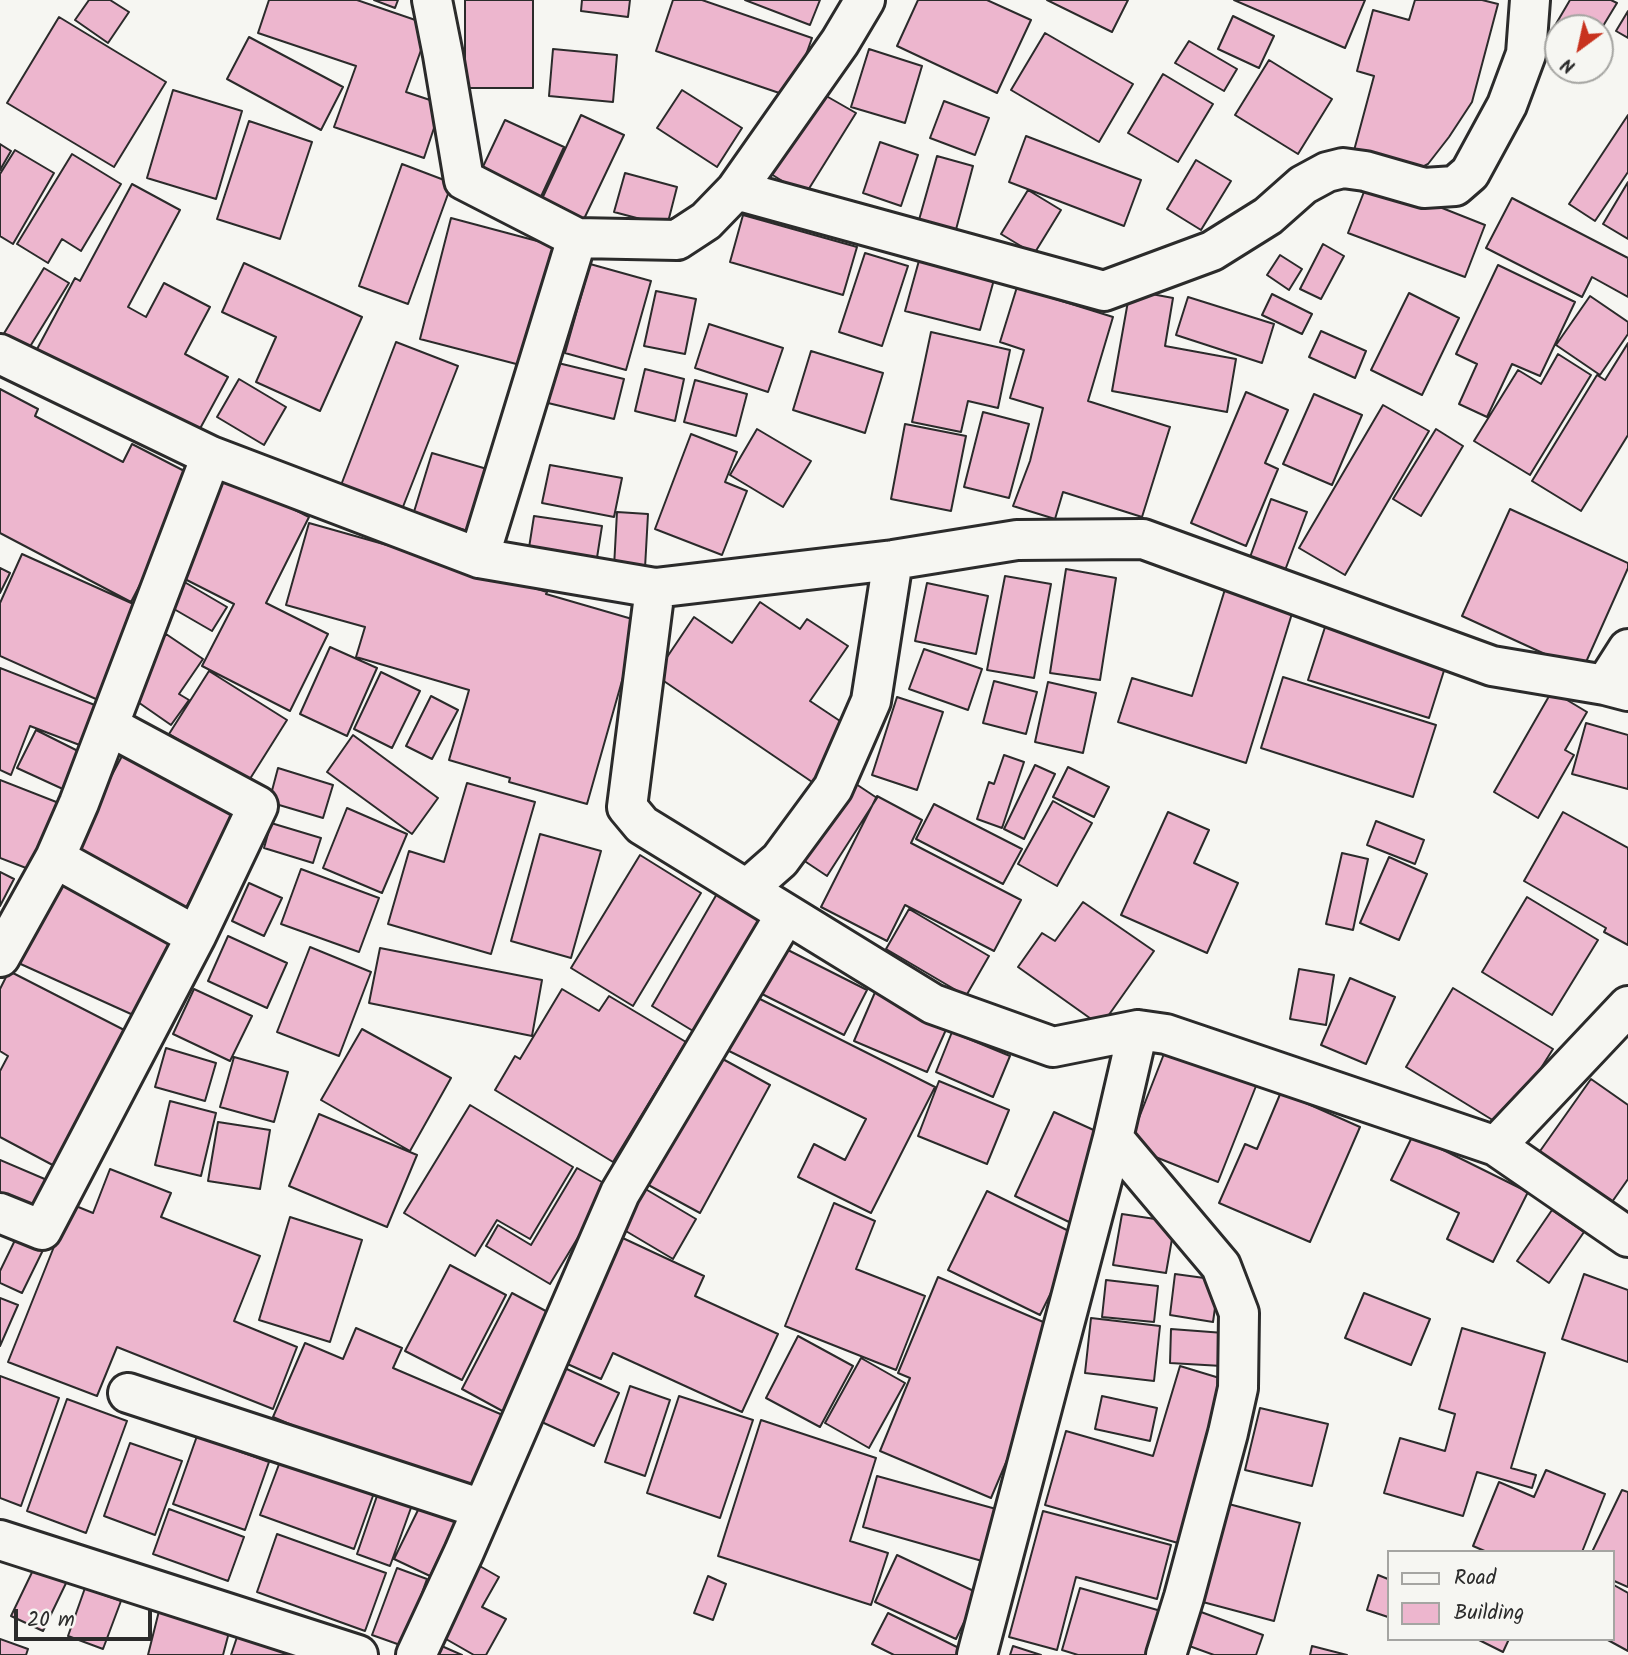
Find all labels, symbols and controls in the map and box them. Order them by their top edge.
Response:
north arrow [1544,14,1614,84]
text: N [1555,49,1582,81]
legend [1386,1550,1614,1641]
text: Road [1454,1562,1496,1595]
scale bar [18,1596,156,1640]
text: Building [1454,1597,1524,1630]
text: 20 m [27,1604,75,1637]

